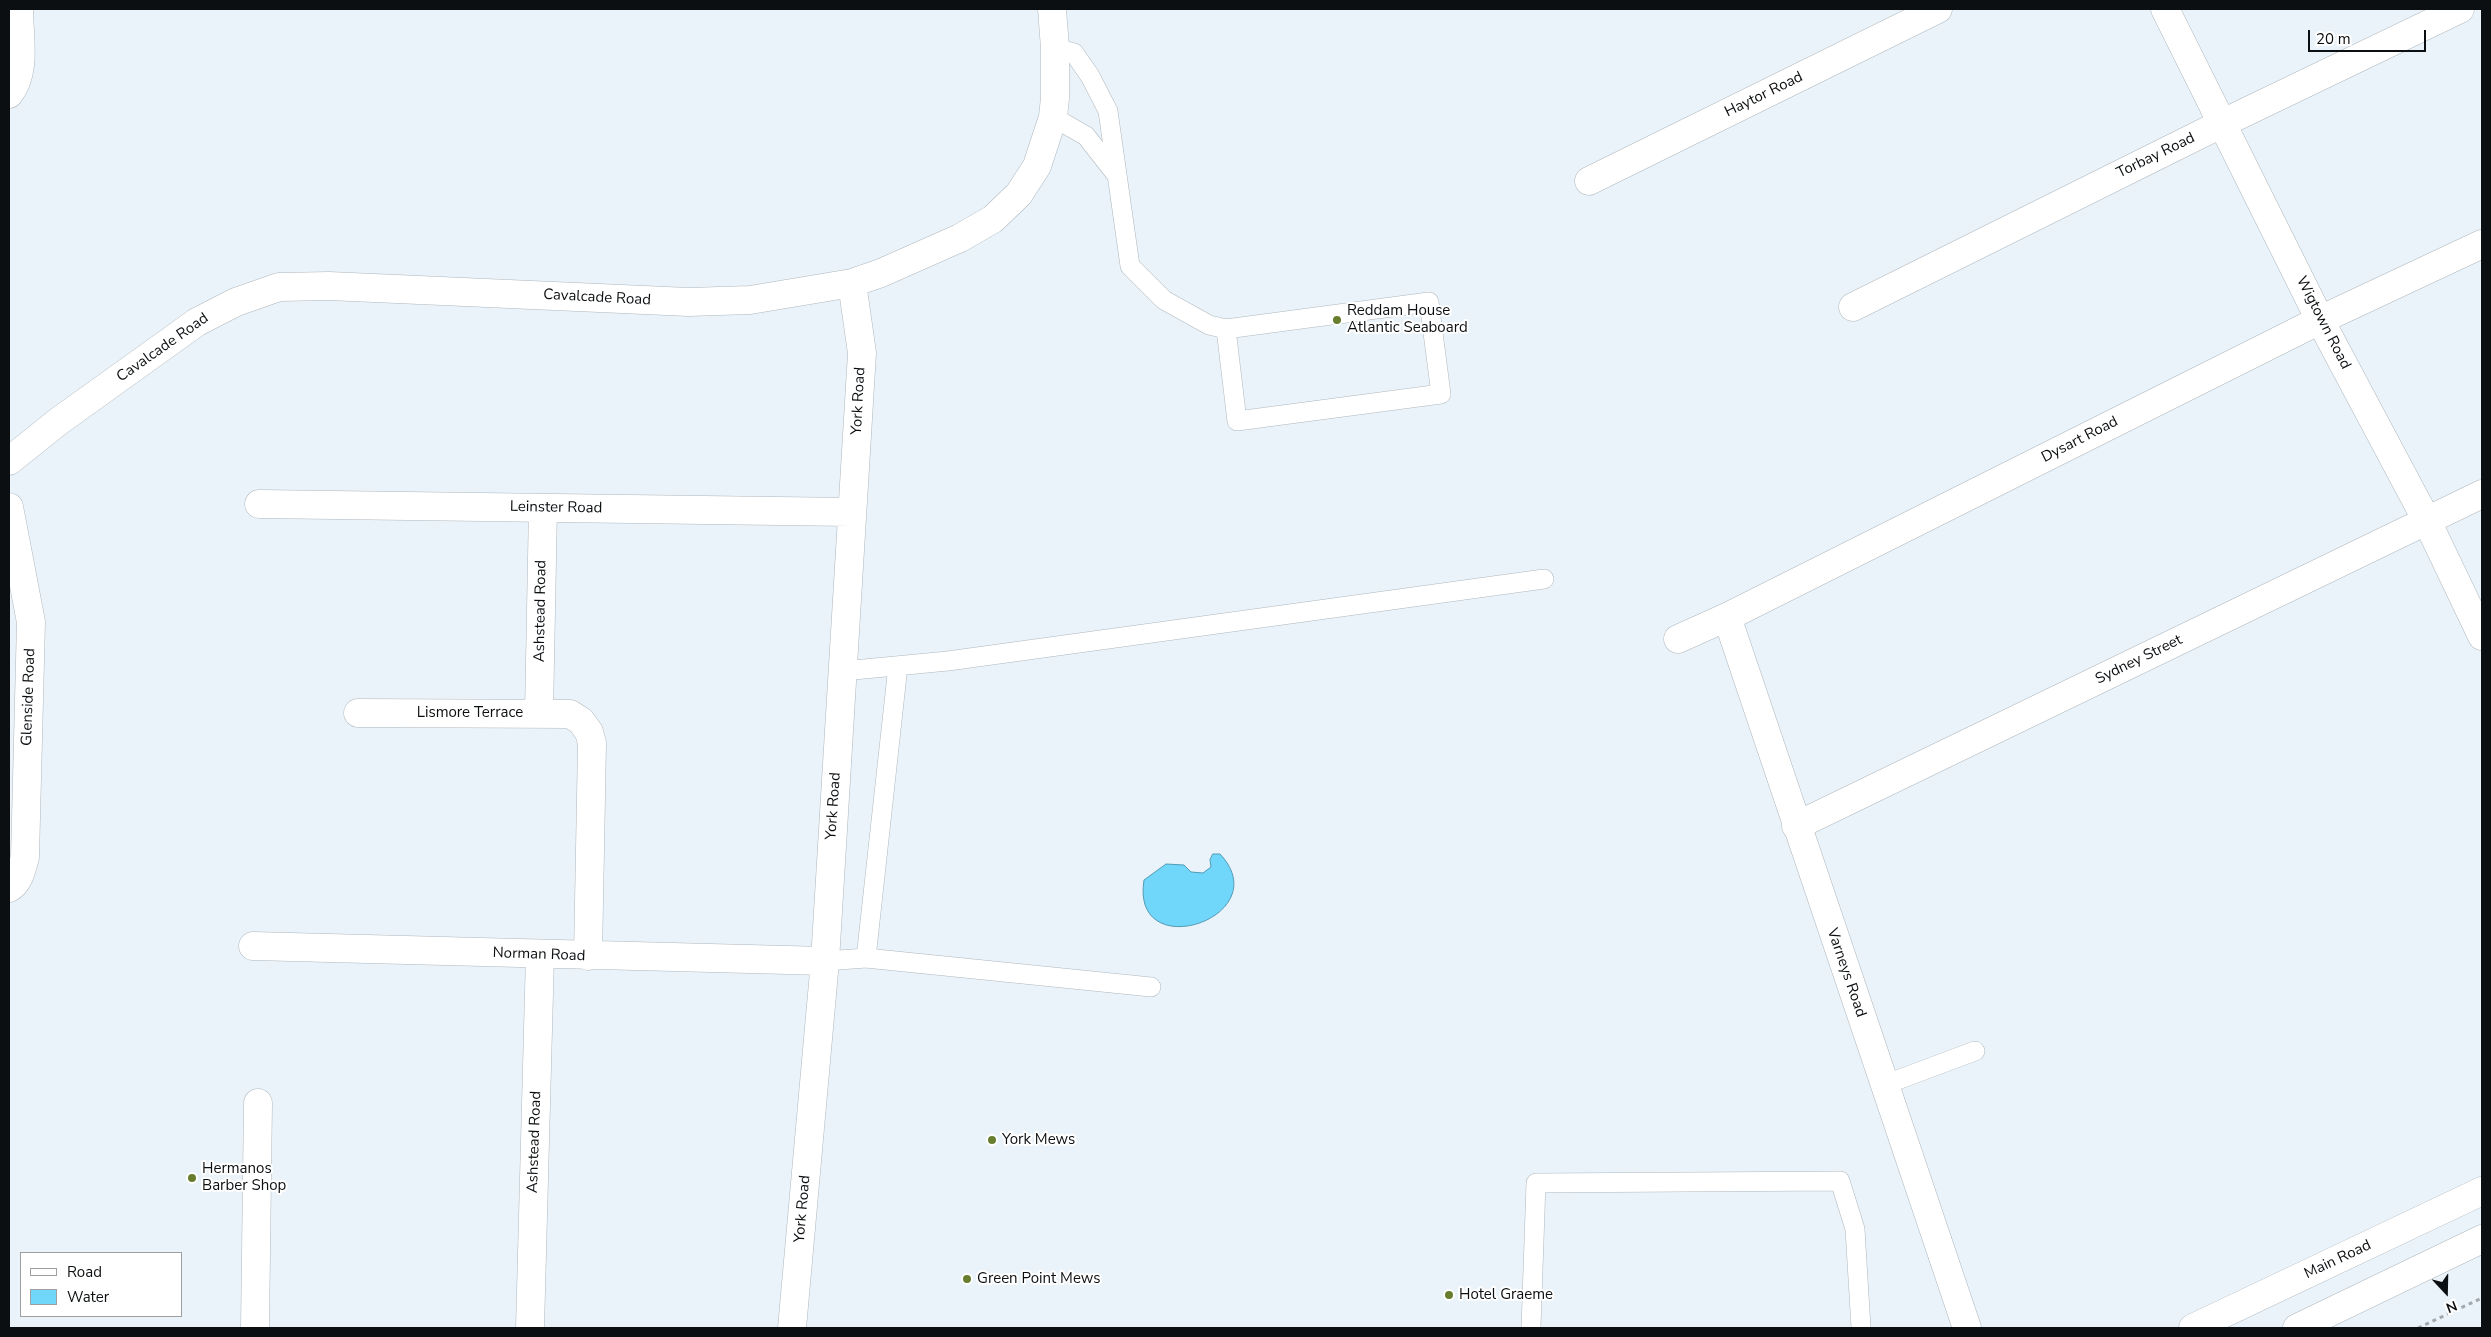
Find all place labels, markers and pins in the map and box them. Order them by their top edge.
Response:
place label: Reddam House Atlantic Seaboard [1347,302,1468,337]
marker: Reddam House Atlantic Seaboard [1331,314,1343,326]
place label: York Mews [1002,1131,1075,1149]
marker: York Mews [986,1134,998,1146]
place label: Hermanos Barber Shop [202,1160,286,1195]
marker: Hermanos Barber Shop [186,1172,198,1184]
place label: Green Point Mews [977,1270,1100,1288]
marker: Green Point Mews [961,1273,973,1285]
place label: Hotel Graeme [1459,1286,1553,1304]
marker: Hotel Graeme [1443,1289,1455,1301]

